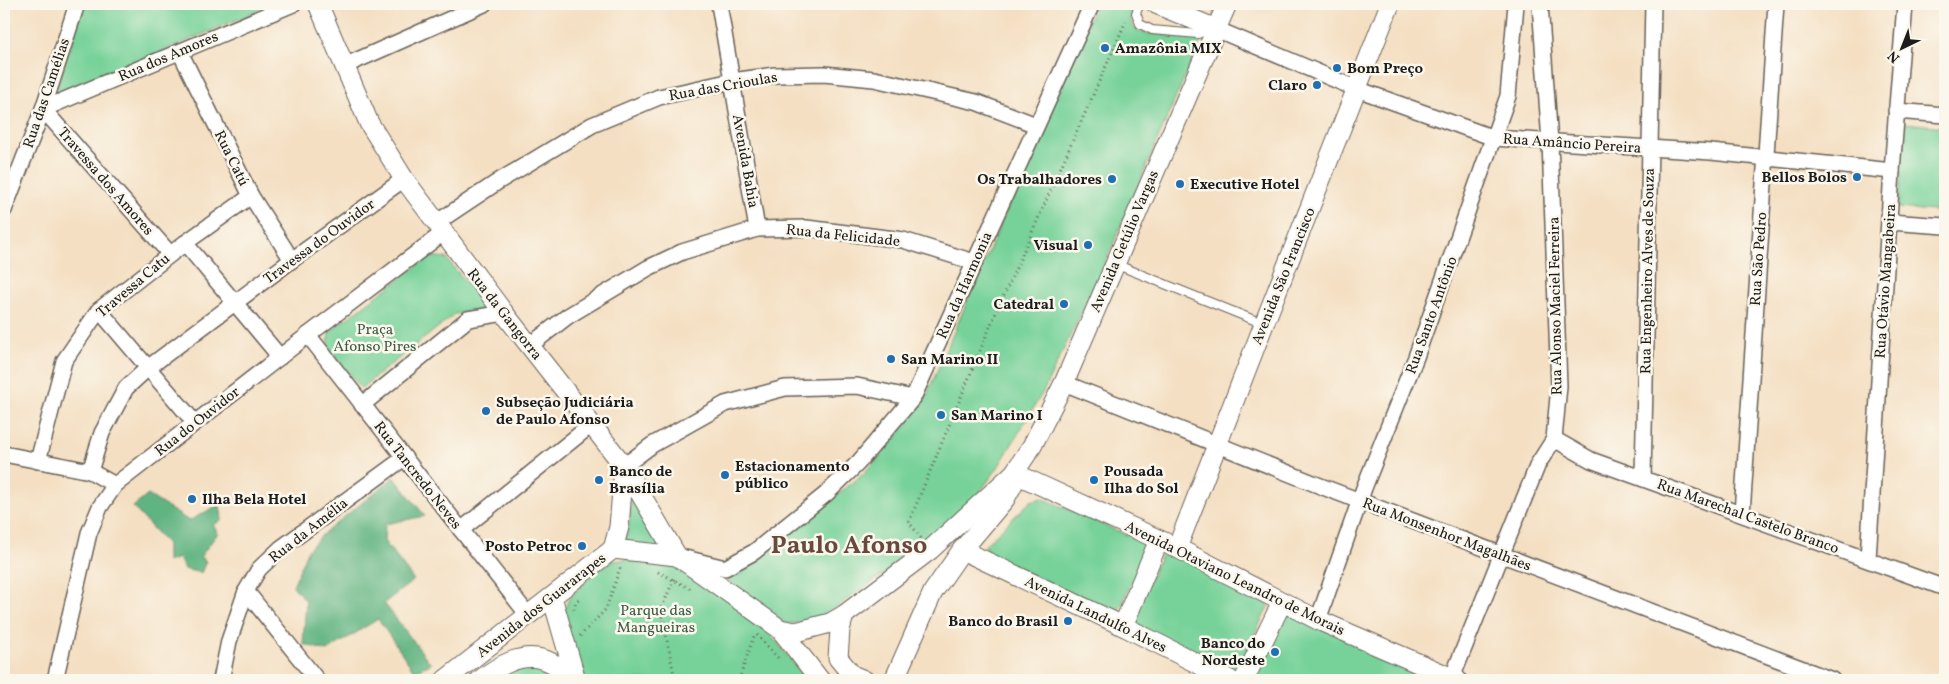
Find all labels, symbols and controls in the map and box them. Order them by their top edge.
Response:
north arrow [1876,22,1926,72]
street label: Rua dos Amores [115,27,222,88]
street label: Rua das Camélias [19,36,76,151]
place label: Amazônia MIX [1115,39,1222,60]
marker: Amazônia MIX [1099,42,1111,54]
text: N [1884,46,1904,67]
place label: Bom Preço [1347,59,1423,80]
marker: Bom Preço [1331,62,1343,74]
street label: Rua das Crioulas [667,68,779,107]
place label: Claro [1268,76,1307,97]
marker: Claro [1311,79,1323,91]
street label: Avenida Bahia [726,113,763,210]
street label: Travessa dos Amores [52,123,158,241]
street label: Rua Catú [208,127,253,190]
street label: Rua Amâncio Pereira [1502,129,1642,160]
street label: Avenida Getúlio Vargas [1086,167,1165,316]
street label: Rua Engenheiro Alves de Souza [1636,168,1661,374]
place label: Bellos Bolos [1761,168,1847,189]
place label: Os Trabalhadores [977,170,1102,191]
marker: Bellos Bolos [1851,171,1863,183]
marker: Os Trabalhadores [1106,173,1118,185]
place label: Executive Hotel [1190,175,1300,196]
marker: Executive Hotel [1174,178,1186,190]
street label: Travessa do Ouvidor [260,195,380,290]
street label: Rua Otávio Mangabeira [1871,203,1902,359]
street label: Avenida São Francisco [1247,205,1322,348]
street label: Rua São Pedro [1746,211,1773,307]
street label: Rua Alonso Maciel Ferreira [1544,217,1569,395]
street label: Rua da Felicidade [785,220,901,253]
street label: Rua da Harmonia [932,229,998,343]
place label: Visual [1034,236,1078,257]
marker: Visual [1082,239,1094,251]
street label: Travessa Catu [93,249,175,323]
street label: Rua Santo Antônio [1401,254,1463,377]
street label: Rua da Gangorra [461,265,546,365]
place label: Catedral [994,295,1054,316]
marker: Catedral [1058,298,1070,310]
park label: Praça Afonso Pires [333,320,417,358]
place label: San Marino II [901,350,999,371]
marker: San Marino II [885,353,897,365]
street label: Rua do Ouvidor [151,382,245,462]
place label: Subseção Judiciária de Paulo Afonso [496,393,634,431]
marker: Subseção Judiciária de Paulo Afonso [480,405,492,417]
place label: San Marino I [951,406,1043,427]
marker: San Marino I [935,409,947,421]
street label: Rua Tancredo Neves [368,417,466,534]
place label: Estacionamento público [735,457,850,495]
place label: Banco de Brasília [609,462,673,500]
place label: Pousada Ilha do Sol [1104,462,1179,500]
marker: Estacionamento público [719,469,731,481]
marker: Banco de Brasília [593,474,605,486]
marker: Pousada Ilha do Sol [1088,474,1100,486]
street label: Rua Marechal Castelo Branco [1654,475,1841,560]
place label: Ilha Bela Hotel [202,490,306,511]
marker: Ilha Bela Hotel [186,493,198,505]
street label: Rua da Amélia [265,493,353,569]
street label: Rua Monsenhor Magalhães [1359,493,1534,577]
street label: Avenida Otaviano Leandro de Morais [1121,517,1348,642]
district label: Paulo Afonso [771,529,927,564]
place label: Posto Petroc [485,537,572,558]
marker: Posto Petroc [576,540,588,552]
street label: Avenida dos Guararapes [473,549,611,664]
street label: Avenida Landulfo Alves [1021,572,1170,659]
park label: Parque das Mangueiras [617,601,695,639]
place label: Banco do Brasil [948,612,1058,633]
marker: Banco do Brasil [1062,615,1074,627]
place label: Banco do Nordeste [1201,634,1265,672]
marker: Banco do Nordeste [1269,646,1281,658]

